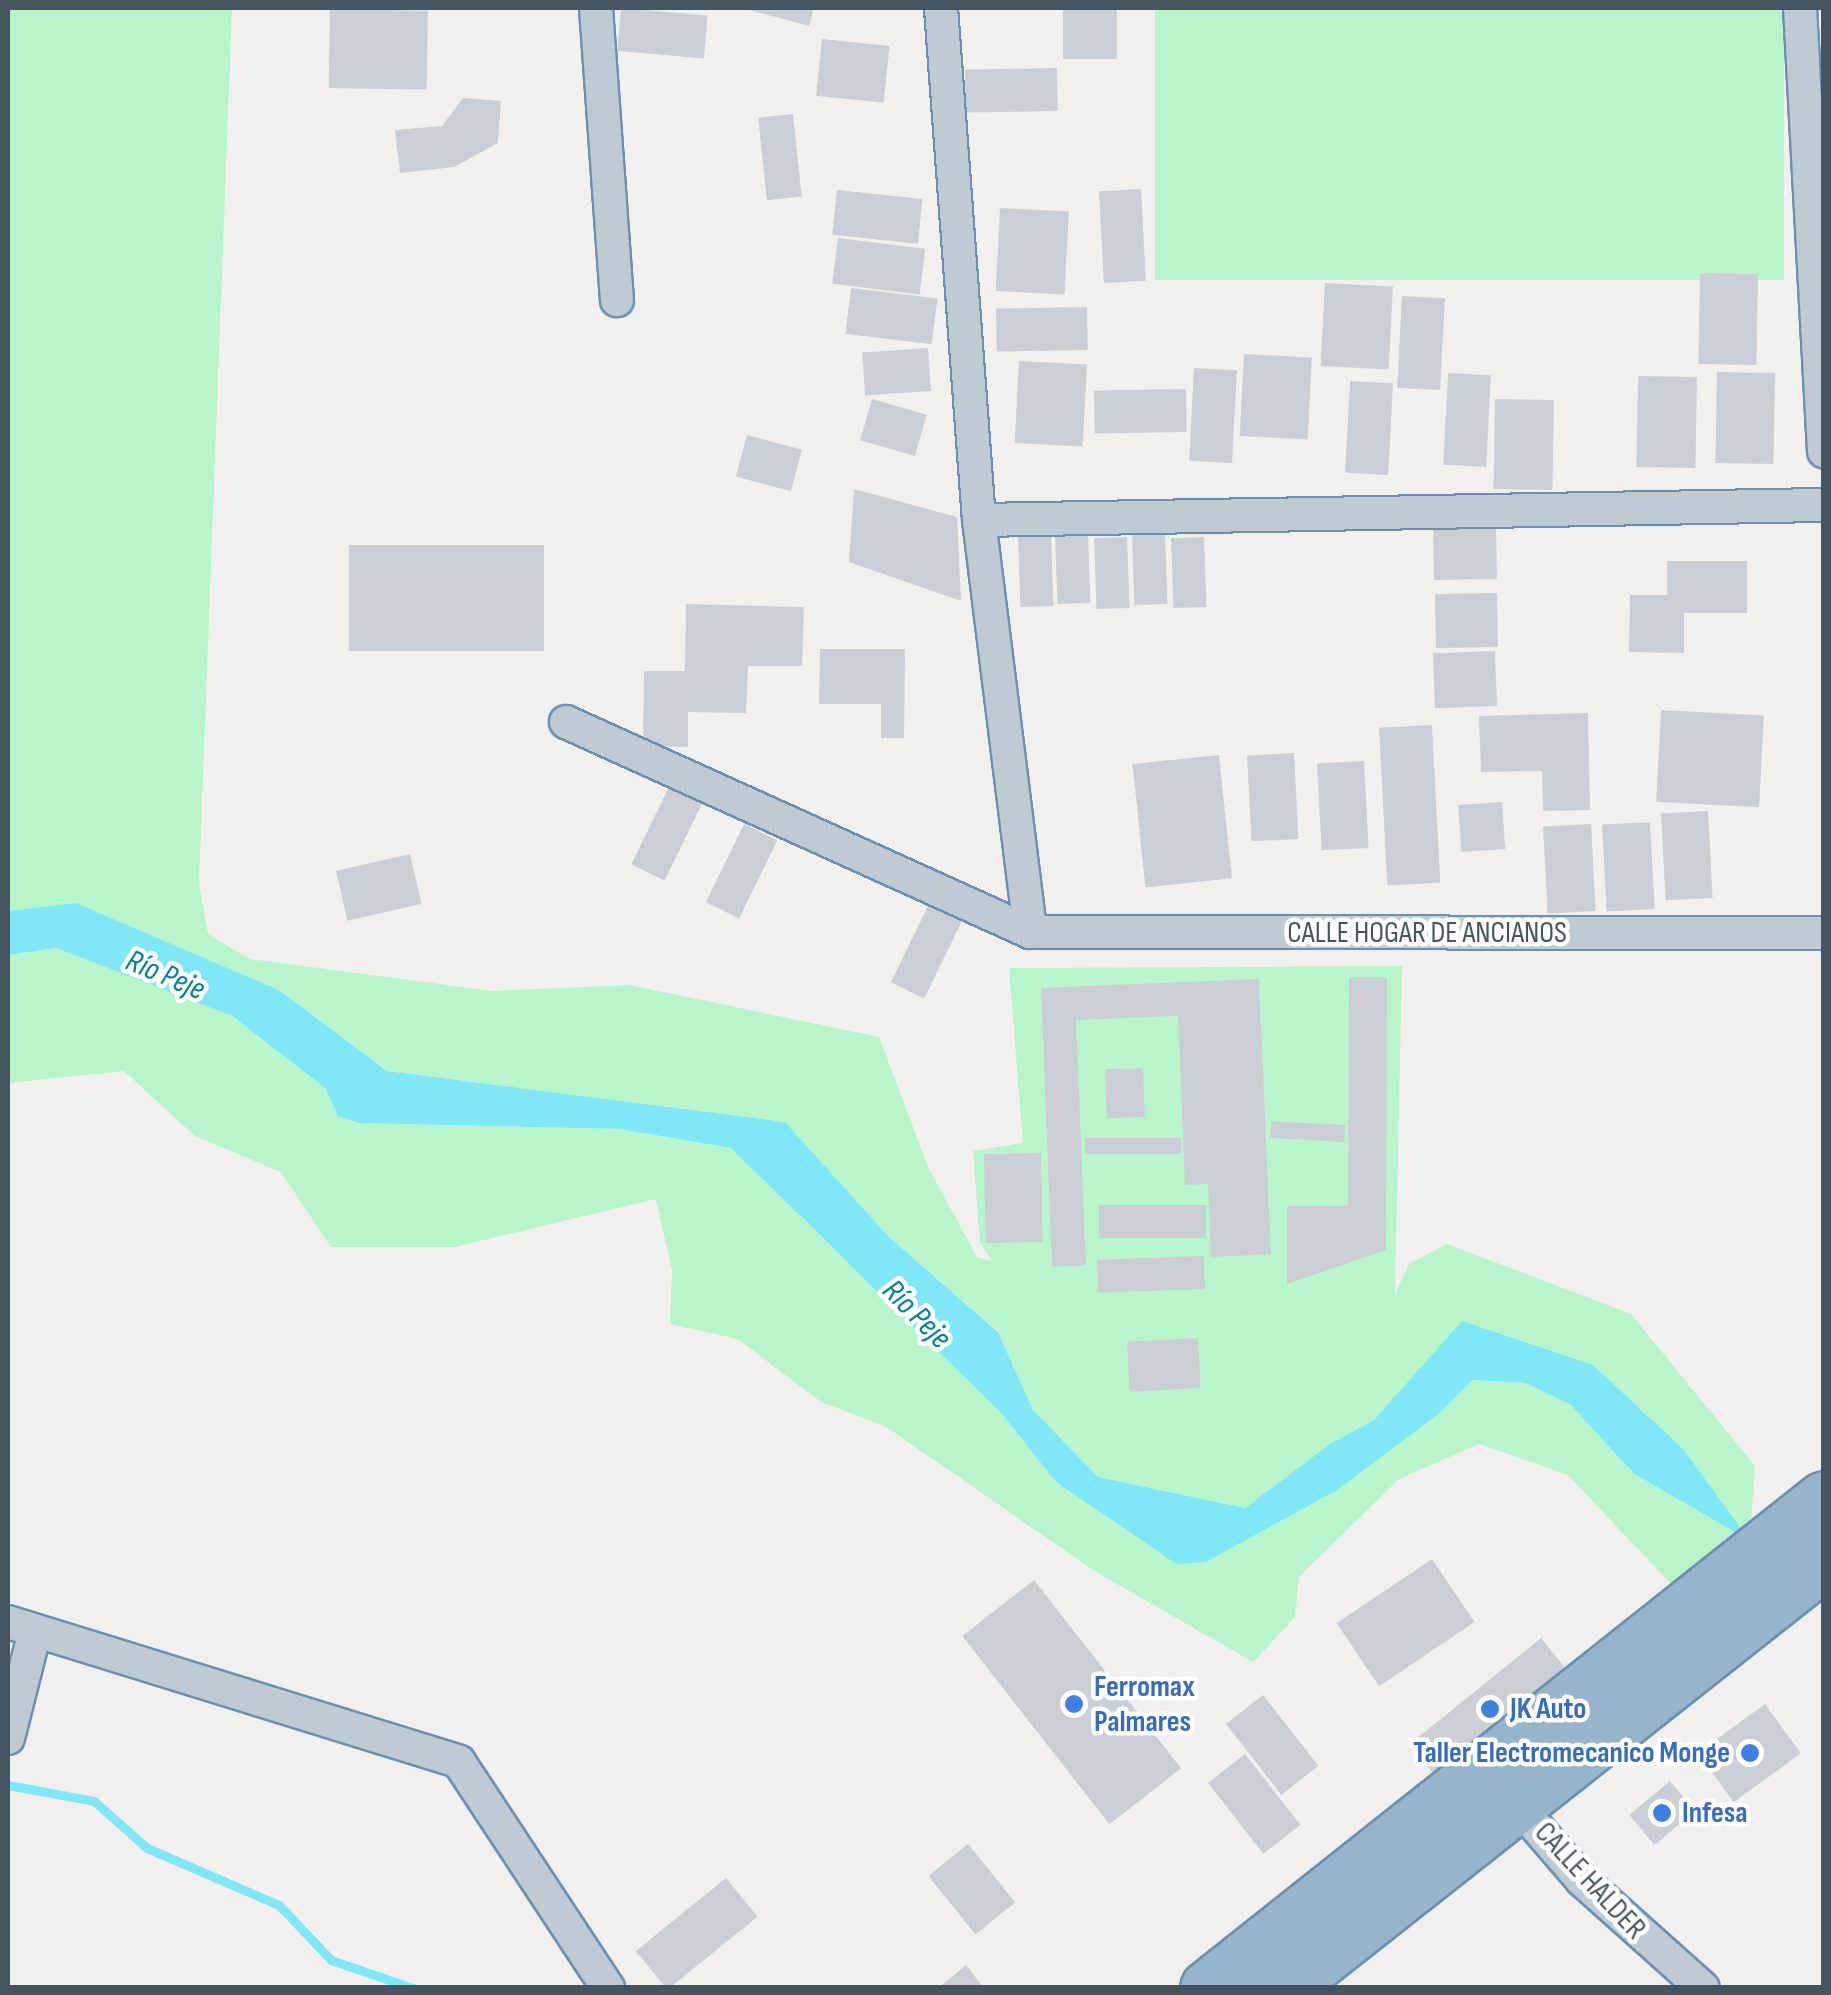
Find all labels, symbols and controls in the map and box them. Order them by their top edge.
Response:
street label: CALLE HOGAR DE ANCIANOS [1287,915,1567,951]
water label: Río Peje [120,942,210,1010]
water label: Río Peje [873,1272,959,1358]
place label: Ferromax Palmares [1094,1669,1195,1740]
place label: JK Auto [1510,1691,1586,1727]
marker: Ferromax Palmares [1063,1693,1085,1715]
marker: JK Auto [1479,1698,1501,1720]
place label: Taller Electromecanico Monge [1413,1735,1730,1771]
marker: Taller Electromecanico Monge [1739,1742,1761,1764]
place label: Infesa [1682,1795,1748,1831]
marker: Infesa [1651,1802,1673,1824]
street label: CALLE HALDER [1527,1815,1653,1947]

